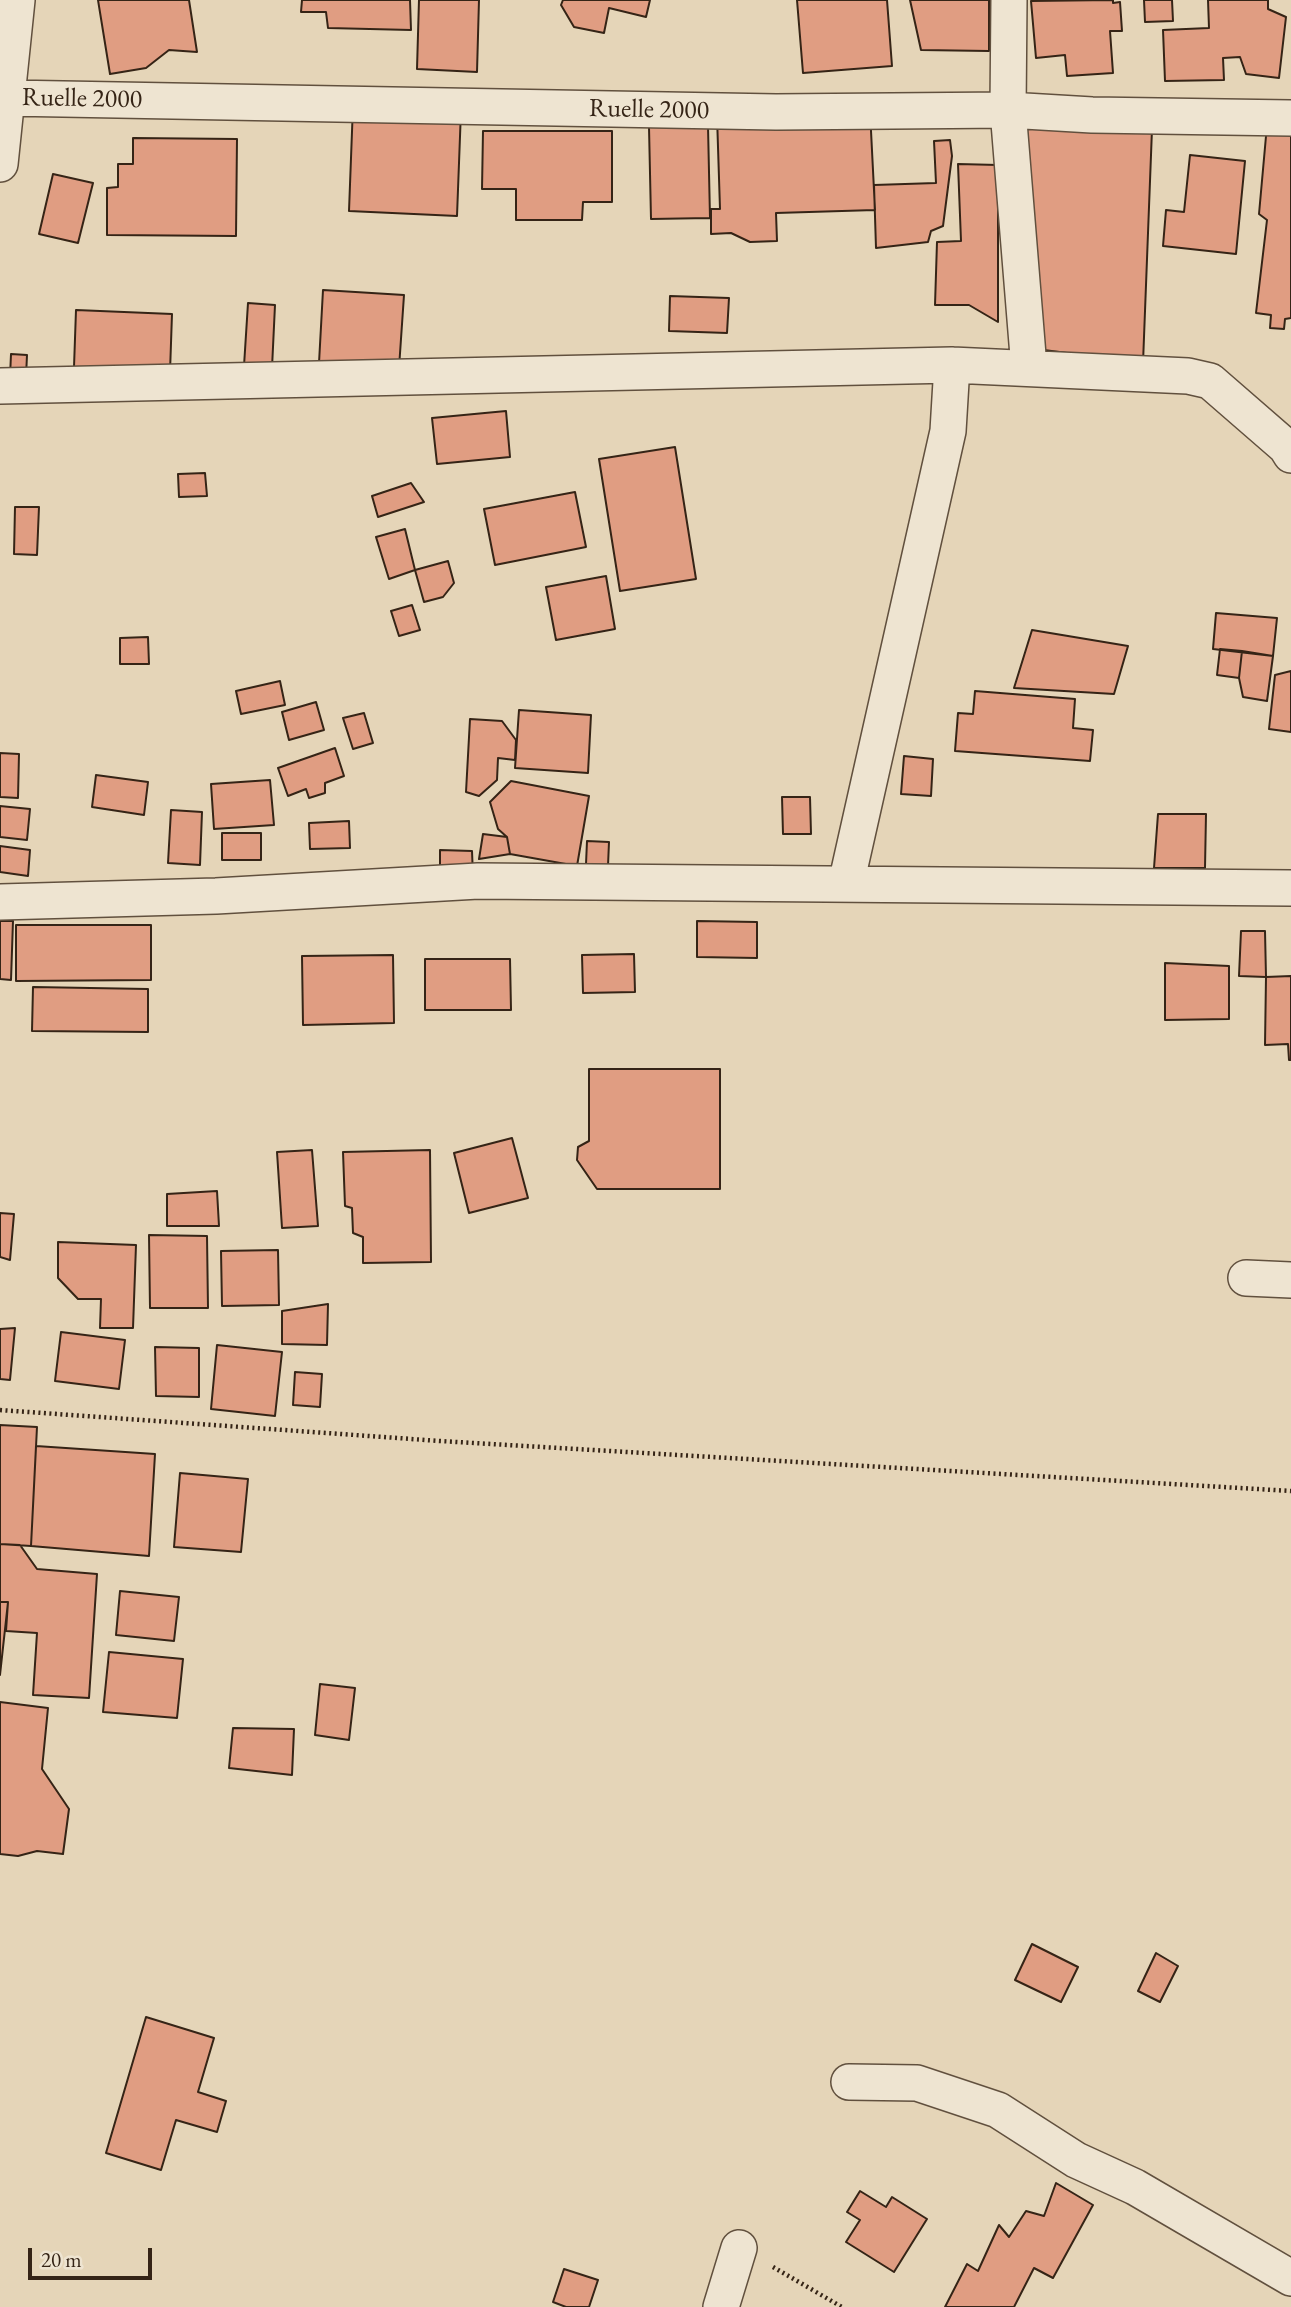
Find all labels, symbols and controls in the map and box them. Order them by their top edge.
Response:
street label: Ruelle 2000 [22,82,142,116]
street label: Ruelle 2000 [589,93,709,127]
scale bar [32,2234,156,2278]
text: 20 m [41,2246,82,2273]

